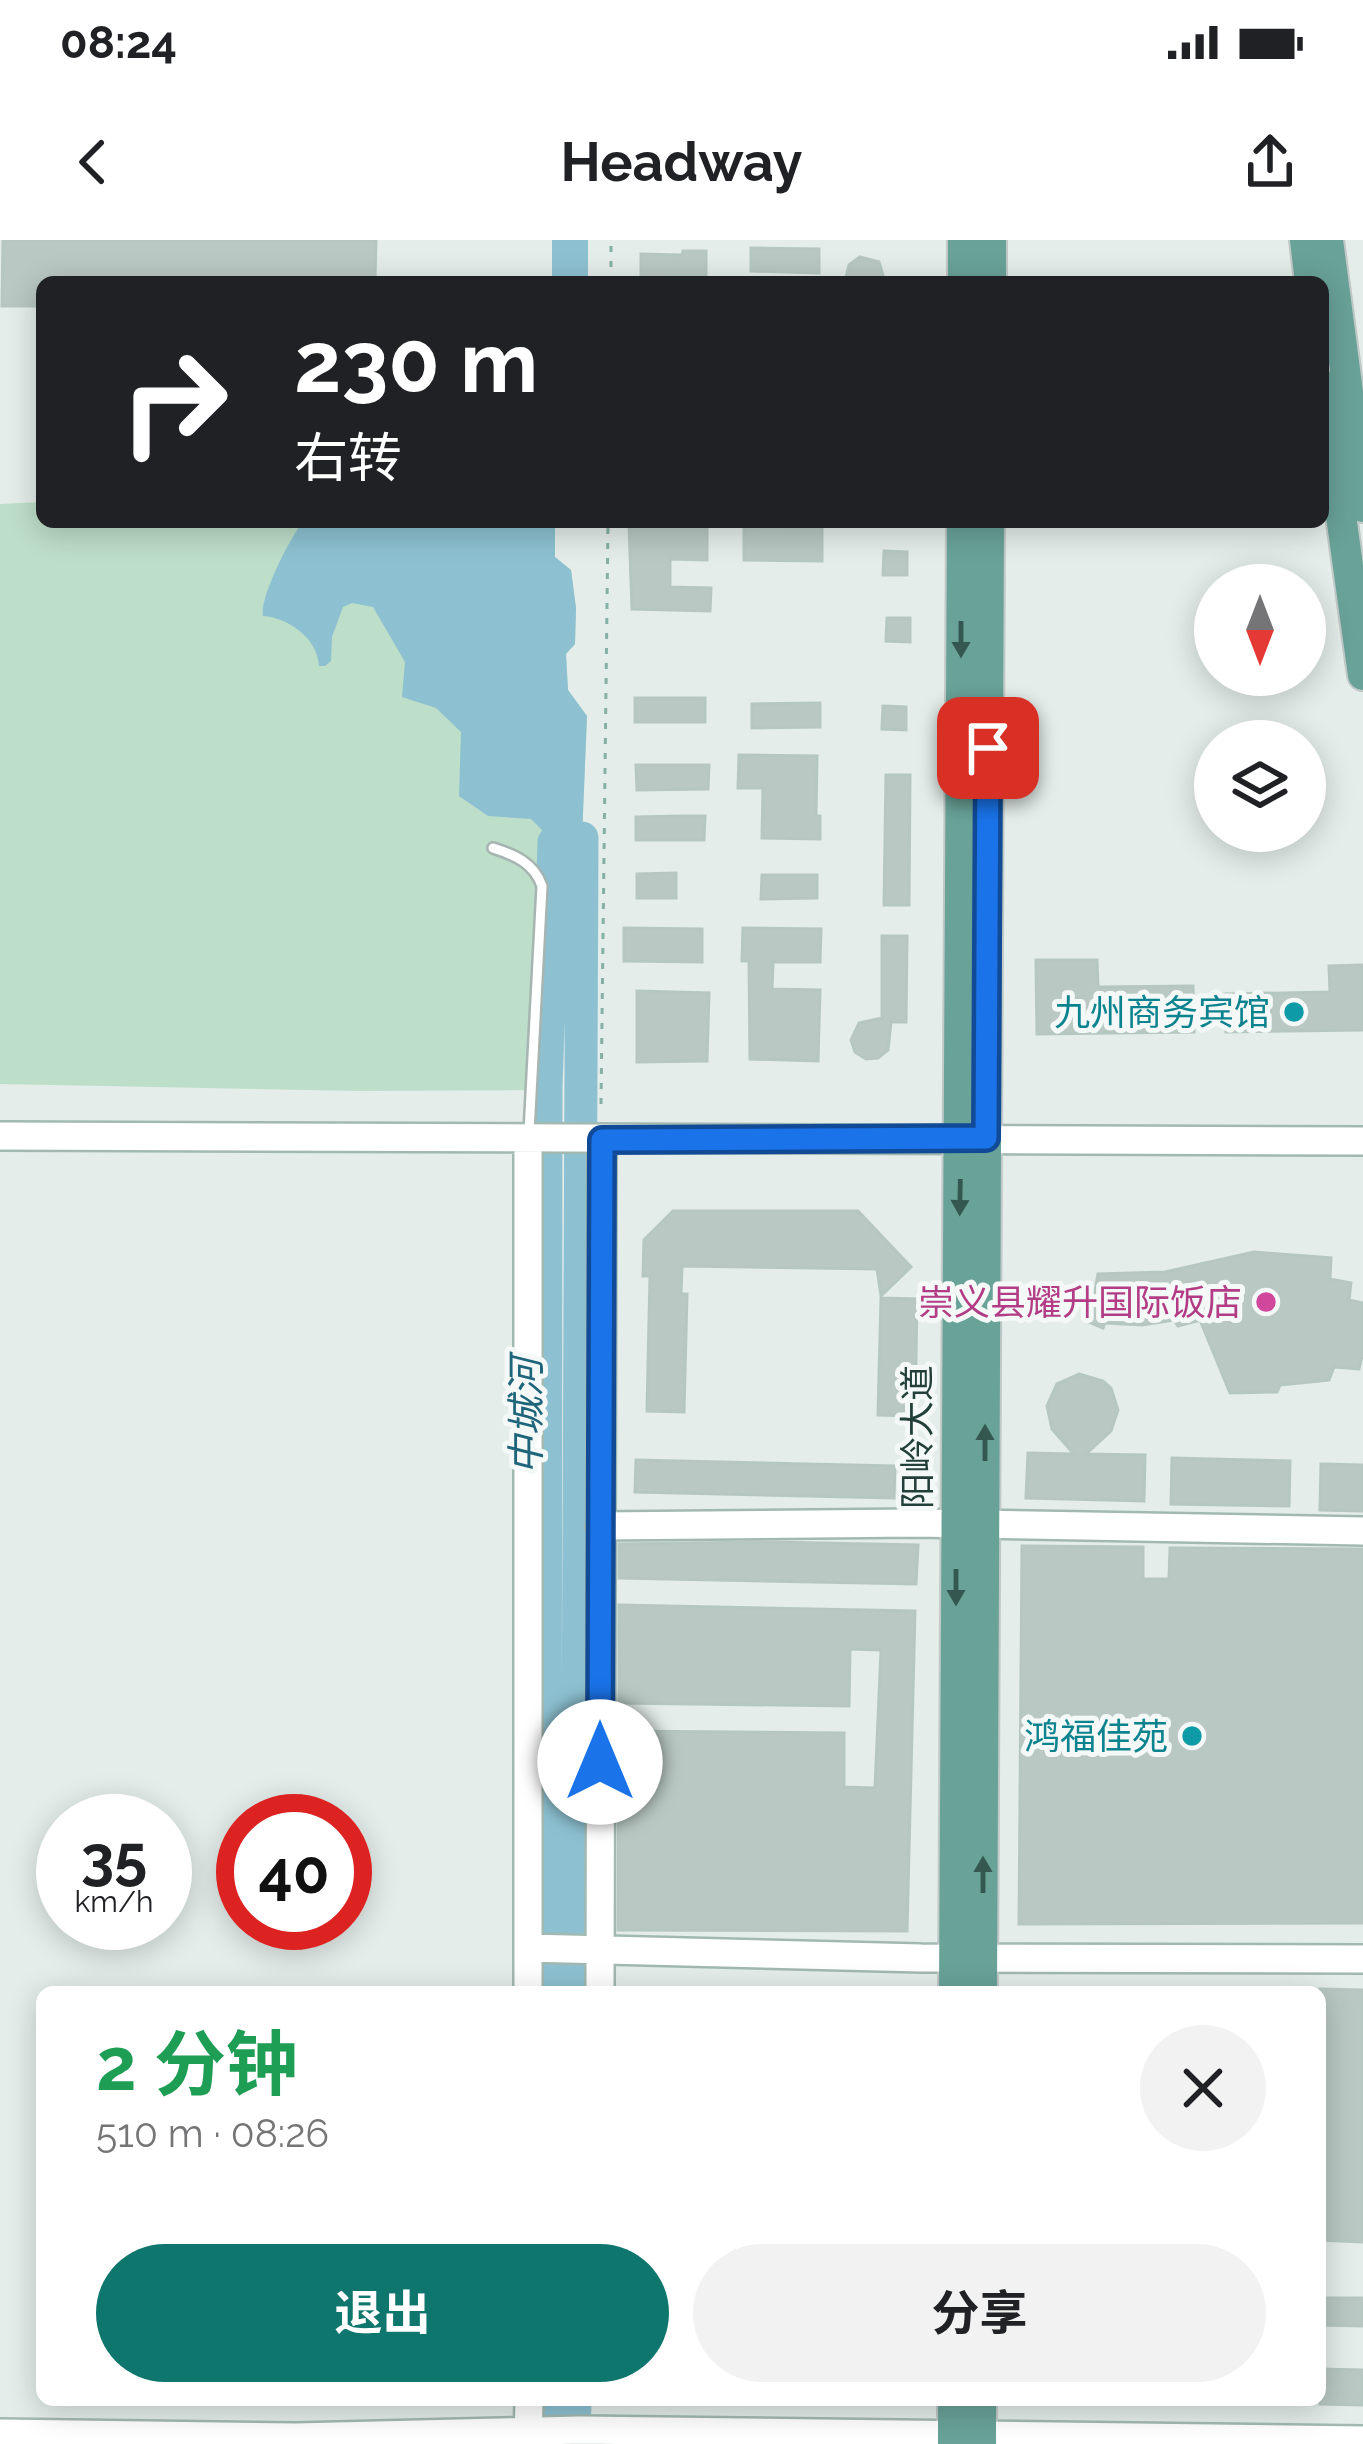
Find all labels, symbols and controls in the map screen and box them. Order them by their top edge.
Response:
text: 08:24 [60,16,177,69]
icon: back [60,129,126,195]
icon: share [1237,129,1303,195]
text: Headway [561,130,802,194]
text: 230 m [294,313,538,412]
icon: right [96,324,252,480]
text: 右转 [294,426,402,490]
north arrow [1194,564,1326,696]
map controls [1194,564,1326,852]
one-way arrow [952,621,971,659]
pin [937,697,1039,799]
icon: arrive [955,715,1021,781]
button: layers [1194,720,1326,852]
place label: 九州商务宾馆 [1054,991,1270,1033]
marker: 九州商务宾馆 [1281,999,1307,1025]
one-way arrow [950,1179,970,1217]
place label: 崇义县耀升国际饭店 [918,1281,1242,1323]
marker: 崇义县耀升国际饭店 [1253,1289,1279,1315]
water label: 中城河 [503,1351,549,1475]
street label: 阳岭大道 [896,1365,938,1509]
one-way arrow [975,1423,995,1461]
one-way arrow [946,1569,965,1607]
position arrow [537,1699,663,1825]
place label: 鸿福佳苑 [1024,1715,1168,1757]
marker: 鸿福佳苑 [1179,1723,1205,1749]
speed limit sign: 40 [216,1794,372,1950]
text: 35 [81,1822,147,1892]
one-way arrow [973,1855,993,1893]
text: km/h [74,1884,154,1919]
text: 2 分钟 [96,2022,298,2107]
button: close [1140,2025,1266,2151]
text: 510 m · 08:26 [96,2110,329,2156]
button: 退出 [96,2244,669,2382]
button: 分享 [693,2244,1266,2382]

